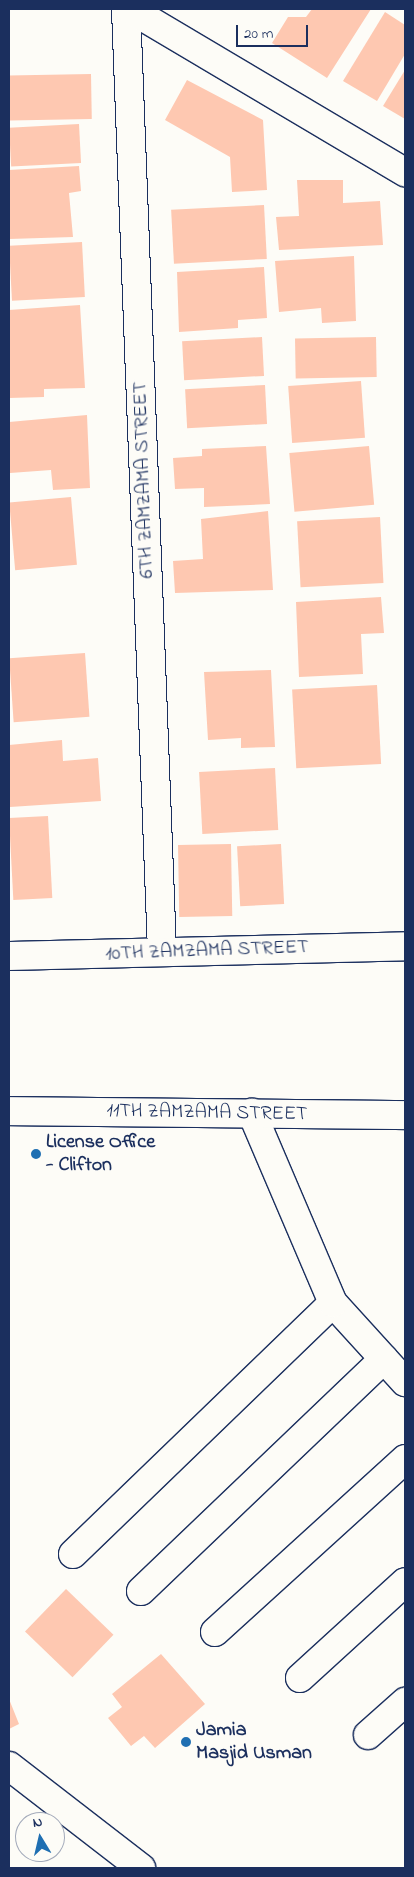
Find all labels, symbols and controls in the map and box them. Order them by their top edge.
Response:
scale bar [239,15,312,47]
text: 20 m [244,23,273,45]
street label: 6TH ZAMZAMA STREET [129,381,159,579]
street label: 10TH ZAMZAMA STREET [105,935,309,967]
street label: 11TH ZAMZAMA STREET [106,1099,308,1127]
place label: License Office - Clifton [46,1130,155,1177]
marker: License Office - Clifton [30,1148,42,1160]
place label: Jamia Masjid Usman [196,1718,312,1765]
marker: Jamia Masjid Usman [180,1736,192,1748]
north arrow [15,1812,65,1862]
text: N [31,1812,44,1834]

